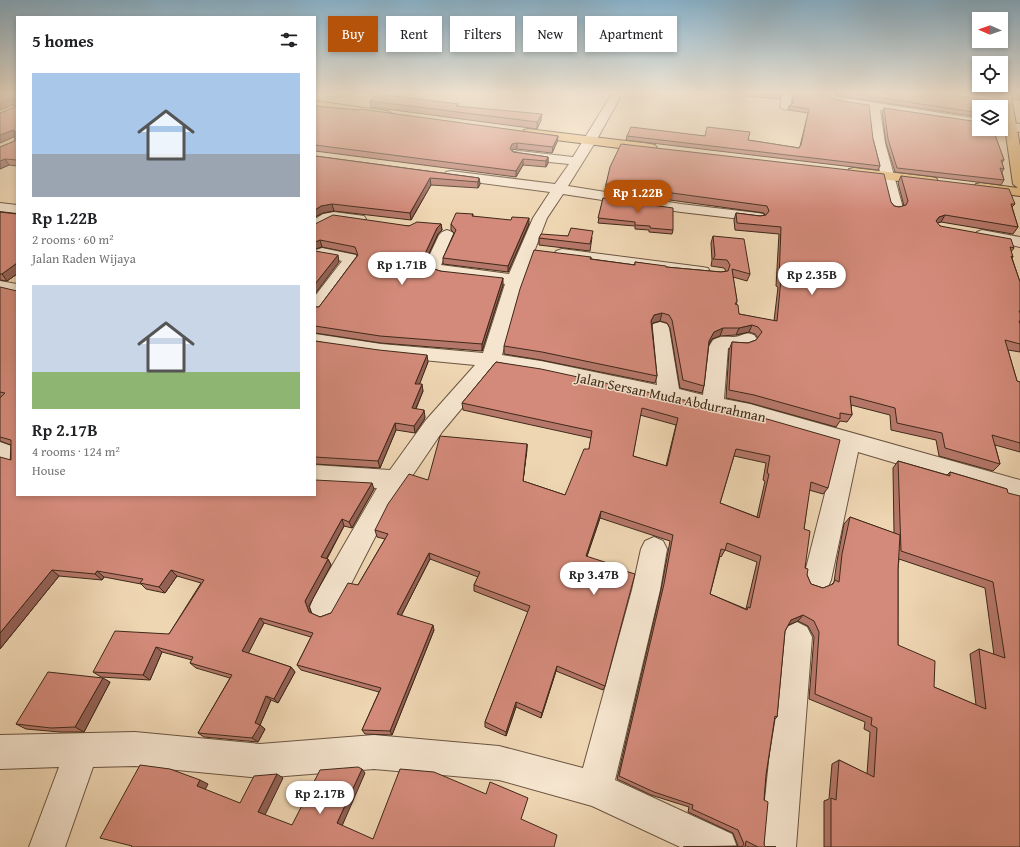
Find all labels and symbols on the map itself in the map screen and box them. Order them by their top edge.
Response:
north arrow [972,12,1008,48]
pin: Rp 1.22B [597,180,679,214]
pin: Rp 1.71B [361,252,443,286]
pin: Rp 2.35B [771,262,853,296]
street label: Jalan Sersan Muda Abdurrahman [572,367,768,427]
pin: Rp 3.47B [553,562,635,596]
pin: Rp 2.17B [279,781,361,815]

